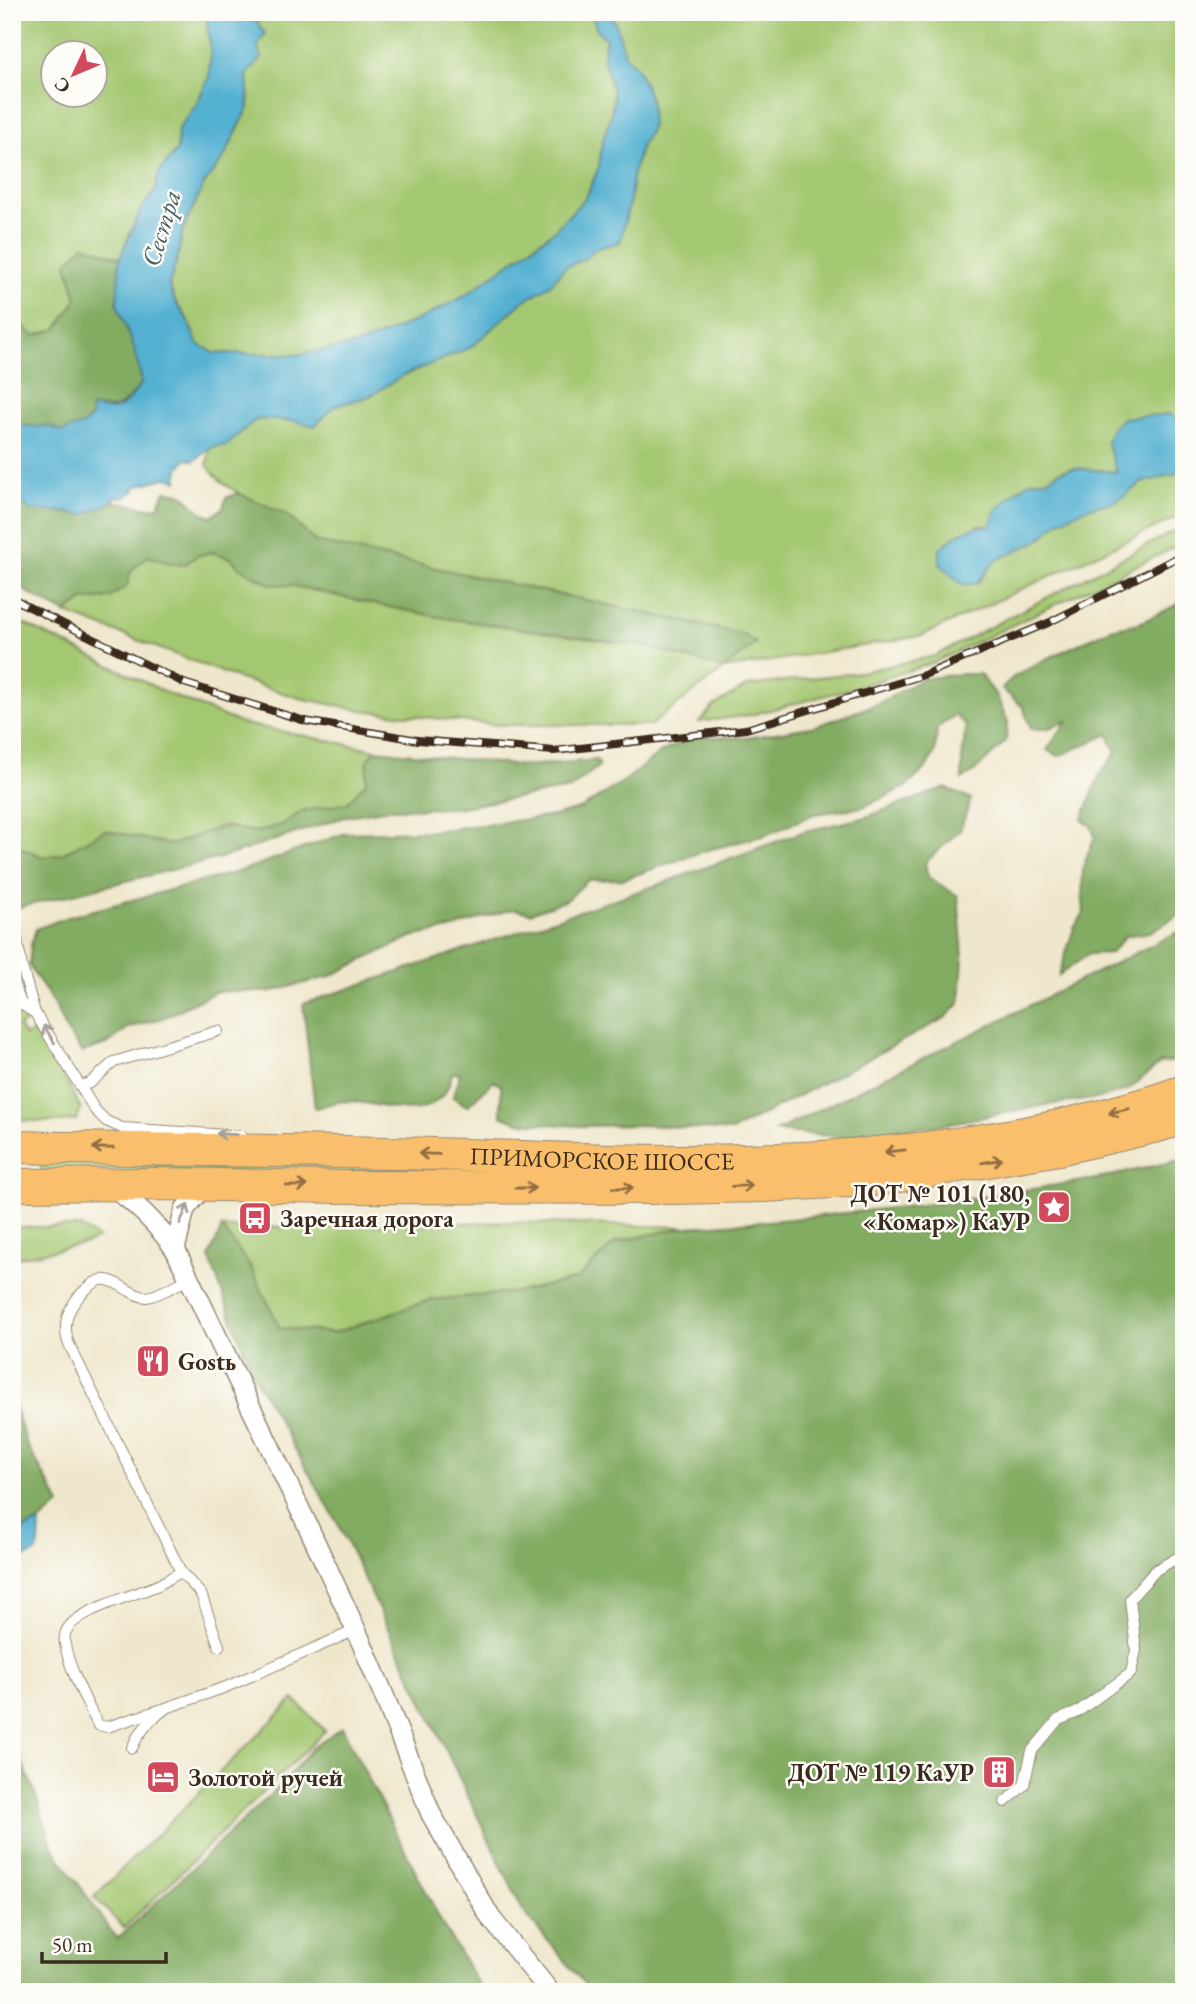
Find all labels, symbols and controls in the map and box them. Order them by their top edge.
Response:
north arrow [38,38,108,108]
text: С [48,72,76,99]
water label: Сестра [133,186,189,270]
one-way arrow [41,1025,56,1044]
one-way arrow [1108,1105,1130,1118]
one-way arrow [216,1128,239,1141]
street label: ПРИМОРСКОЕ ШОССЕ [469,1140,735,1177]
one-way arrow [92,1142,115,1155]
one-way arrow [884,1144,907,1157]
one-way arrow [418,1147,441,1161]
one-way arrow [980,1154,1003,1168]
place label: ДОТ № 101 (180, «Комар») КаУР [850,1178,1030,1237]
one-way arrow [730,1179,753,1193]
one-way arrow [285,1180,308,1193]
one-way arrow [513,1181,536,1195]
one-way arrow [611,1181,634,1195]
place icon: ДОТ № 101 (180, «Комар») КаУР [1035,1188,1073,1226]
bus stop icon: Заречная дорога [236,1199,274,1237]
place label: Заречная дорога [280,1203,454,1234]
one-way arrow [178,1204,191,1226]
restaurant icon: Gostь [134,1342,172,1380]
place label: Gostь [178,1346,236,1377]
building icon: ДОТ № 119 КаУР [980,1753,1018,1791]
place label: ДОТ № 119 КаУР [787,1757,974,1788]
hotel icon: Золотой ручей [144,1758,182,1796]
place label: Золотой ручей [188,1762,343,1794]
scale bar [42,1920,166,1964]
text: 50 m [52,1931,93,1958]

